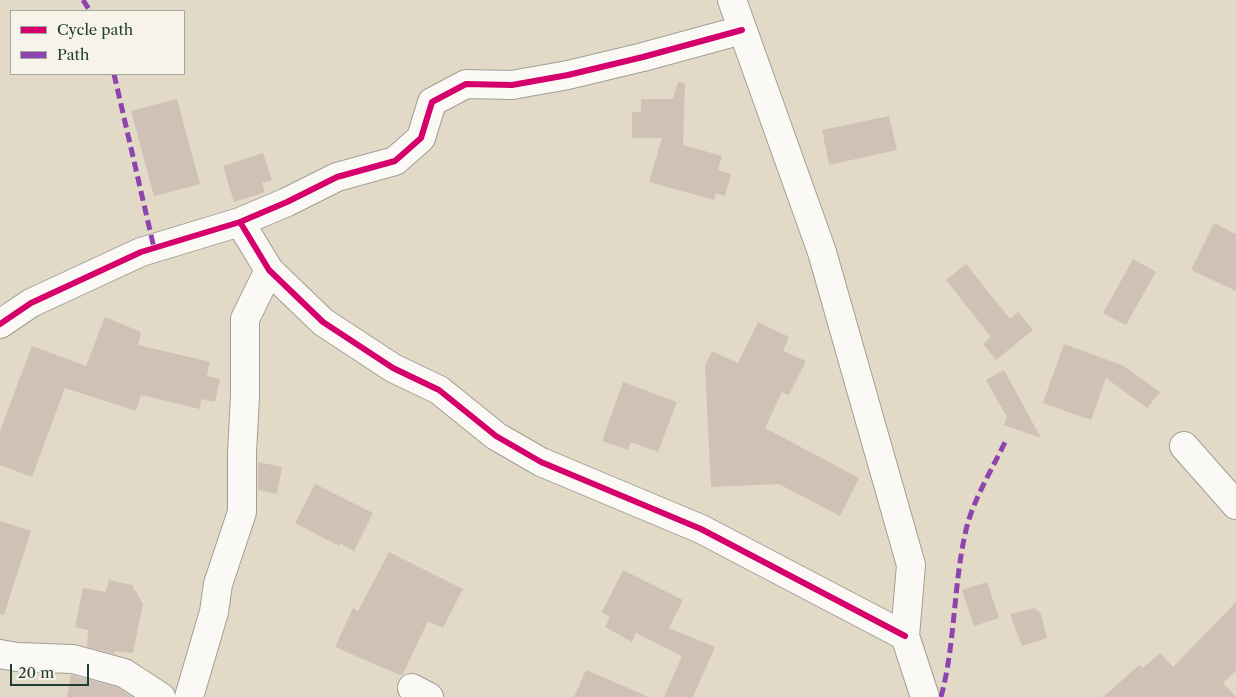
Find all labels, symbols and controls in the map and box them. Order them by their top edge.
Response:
legend [10,10,185,75]
text: Cycle path [57,20,133,39]
text: Path [57,45,89,64]
scale bar [12,654,91,686]
text: 20 m [18,663,54,682]

